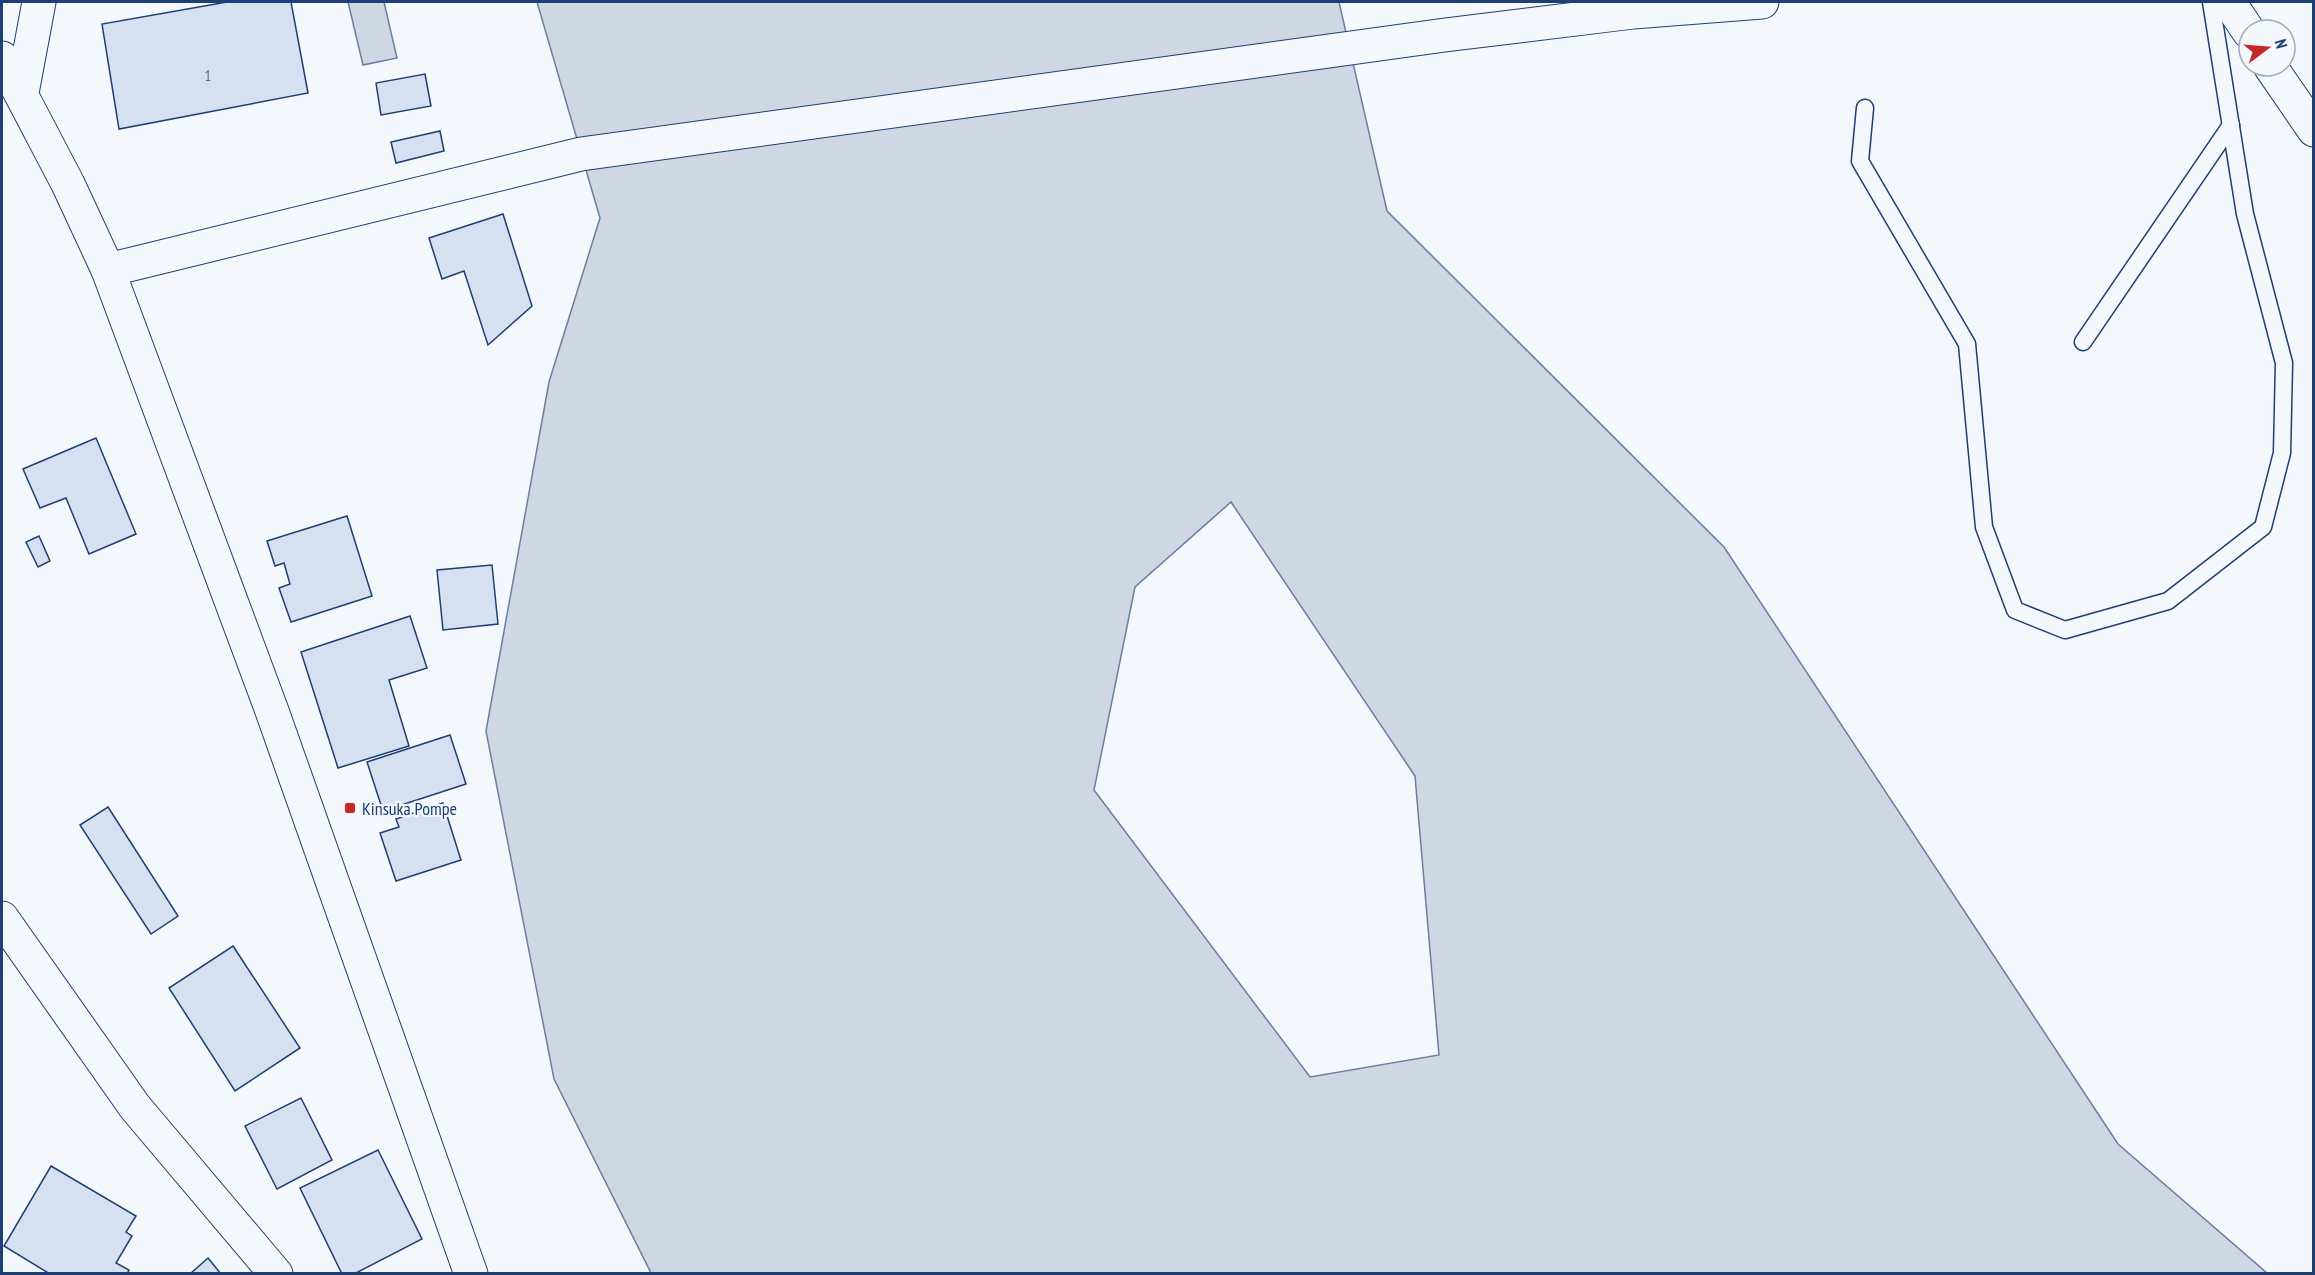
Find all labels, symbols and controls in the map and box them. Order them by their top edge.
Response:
north arrow [2237,18,2297,78]
text: N [2271,37,2292,51]
house number: 1 [205,66,211,85]
place label: Kinsuka Pompe [362,797,457,820]
marker: Kinsuka Pompe [343,801,357,815]

